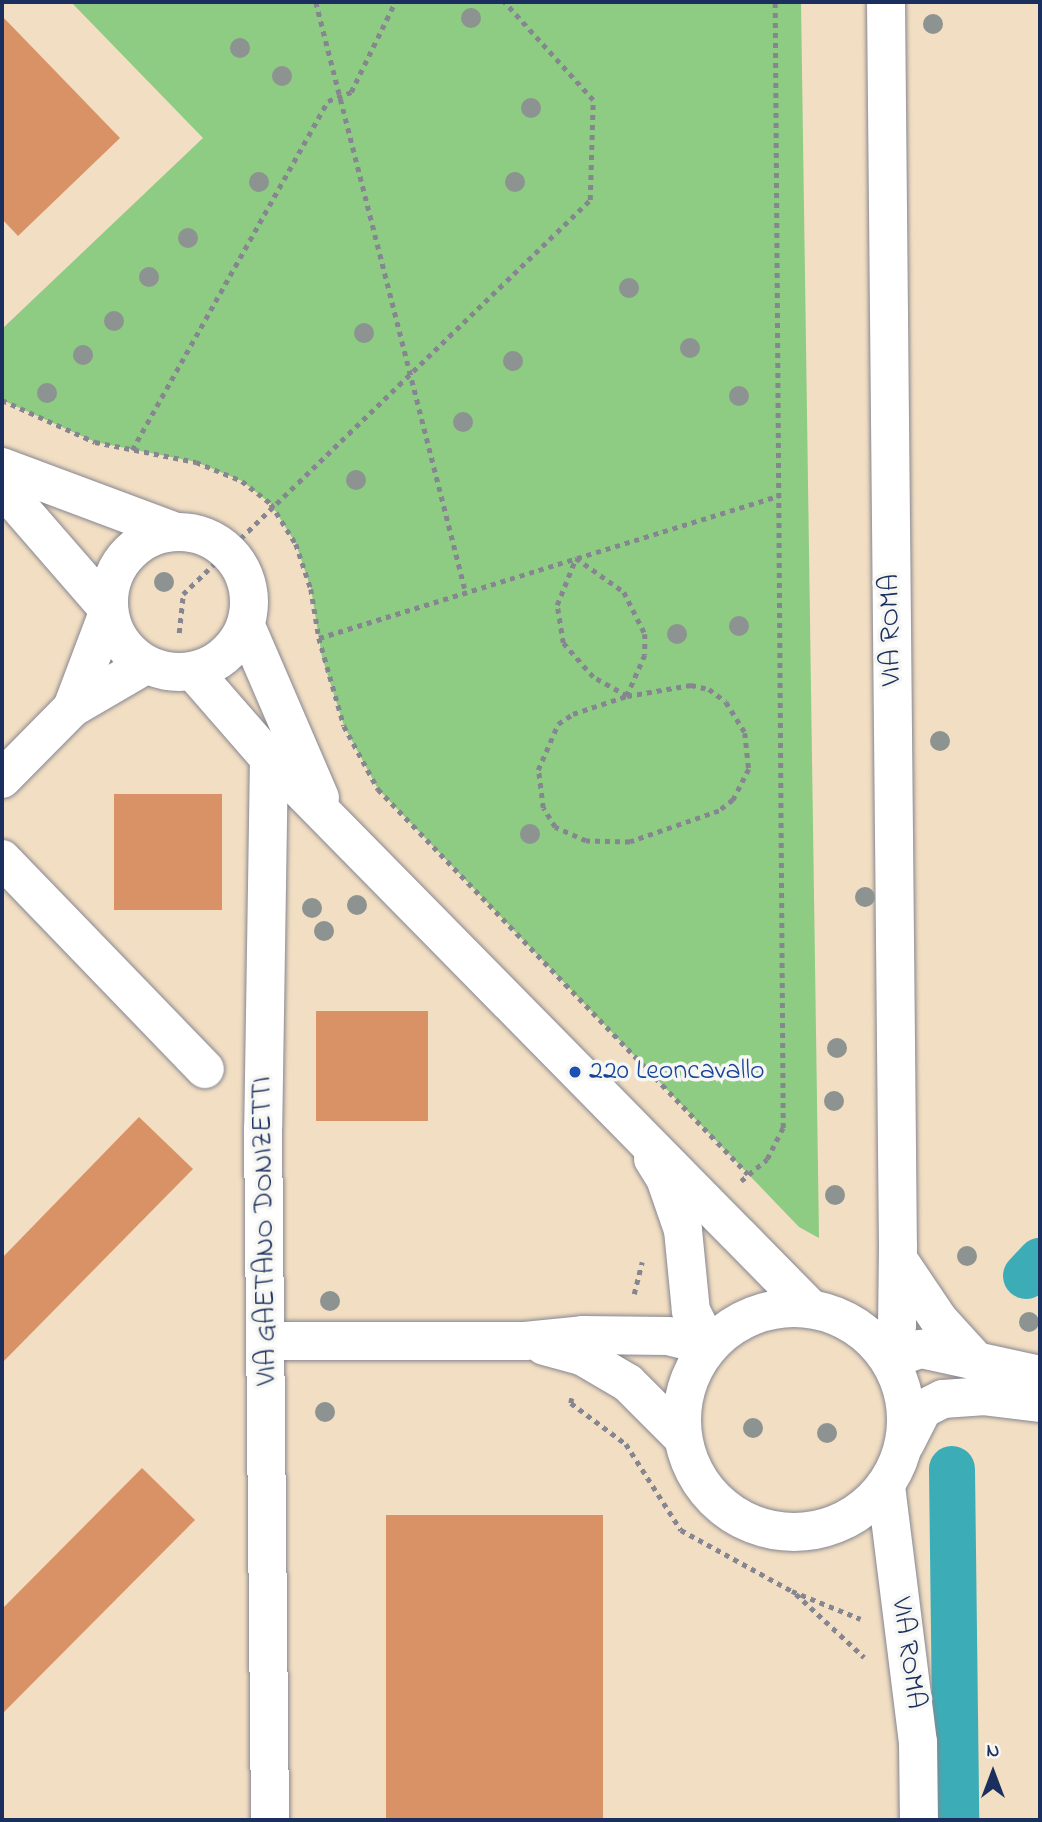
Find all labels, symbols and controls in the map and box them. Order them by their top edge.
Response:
street label: VIA ROMA [874,574,910,686]
place label: 220 Leoncavallo [589,1055,765,1089]
marker: 220 Leoncavallo [567,1064,583,1080]
street label: VIA GAETANO DONIZETTI [247,1076,285,1386]
street label: VIA ROMA [883,1595,931,1711]
north arrow [958,1738,1028,1808]
text: N [987,1738,999,1765]

